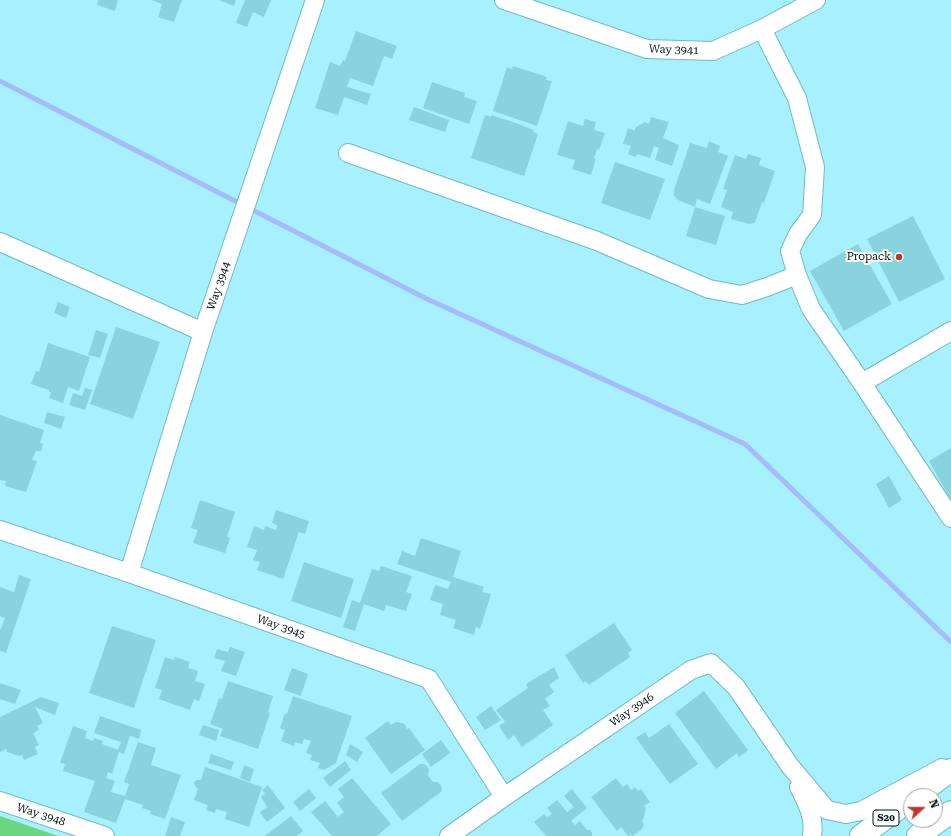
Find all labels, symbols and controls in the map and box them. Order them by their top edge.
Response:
street label: Way 3941 [649,43,699,57]
place label: Propack [847,250,891,264]
marker: Propack [894,252,904,262]
street label: Way 3944 [205,260,233,312]
street label: Way 3945 [255,612,307,642]
street label: Way 3946 [607,690,657,730]
north arrow [903,788,943,828]
text: N [926,798,941,810]
street label: Way 3948 [15,801,67,829]
road number: S20 [873,810,899,826]

